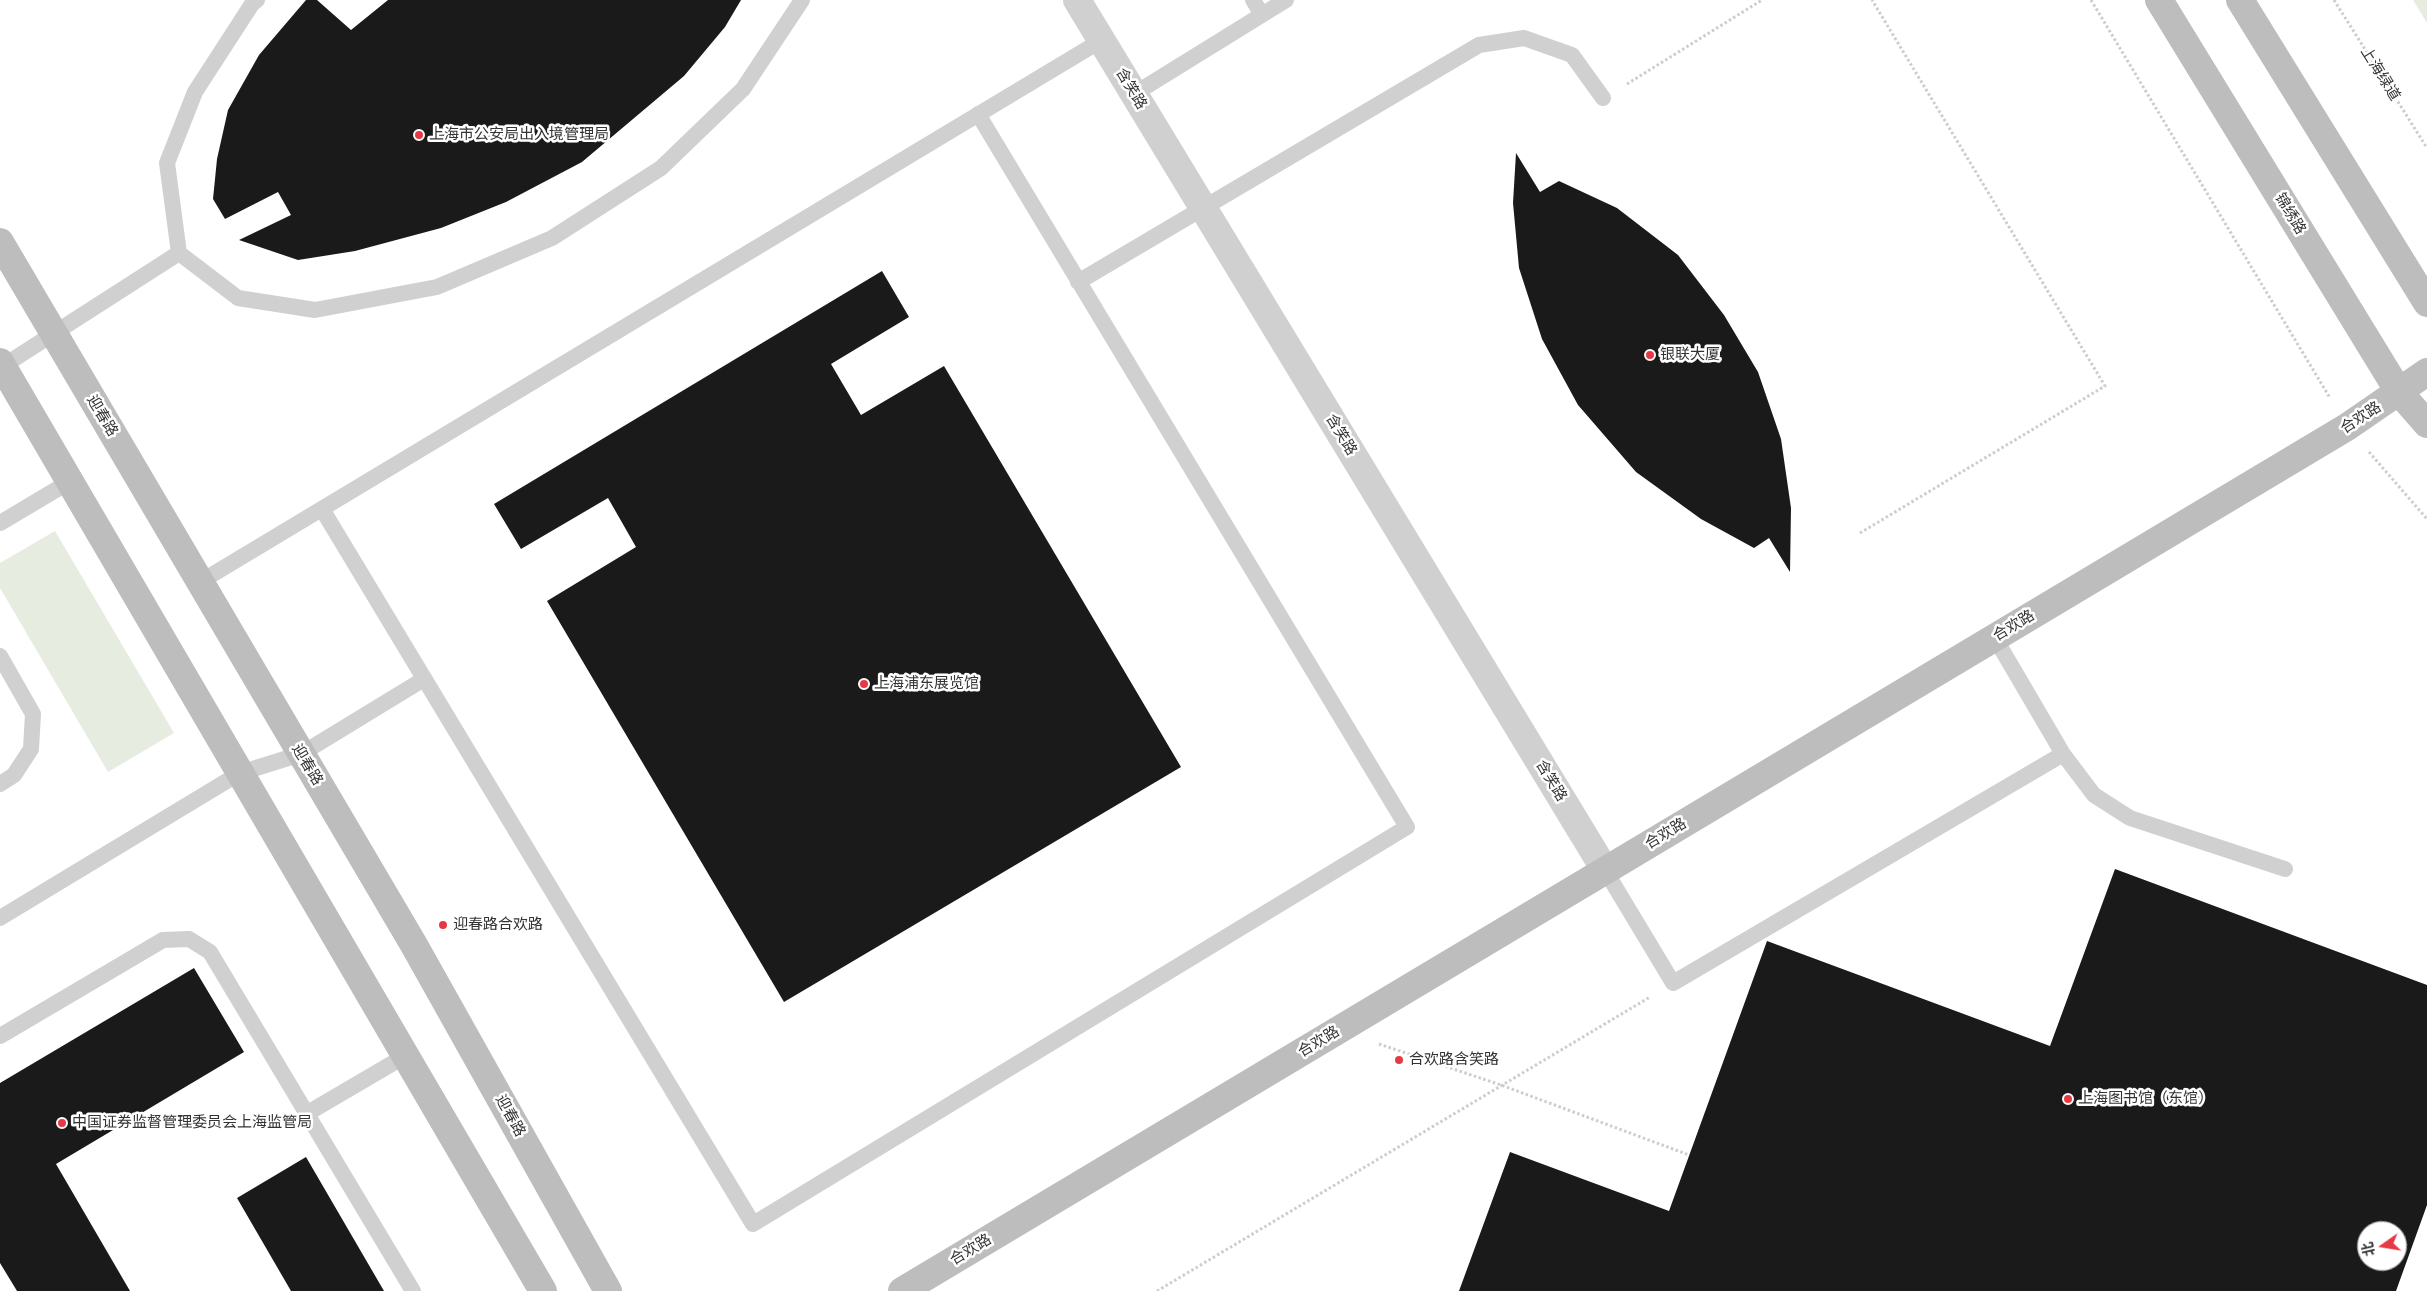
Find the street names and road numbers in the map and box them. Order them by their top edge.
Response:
street label: 上海绿道 [2356,44,2404,104]
street label: 含笑路 [1112,65,1150,113]
street label: 锦绣路 [2271,190,2309,238]
street label: 迎春路 [83,392,121,440]
street label: 合欢路 [2337,398,2385,438]
street label: 含笑路 [1322,411,1360,459]
street label: 合欢路 [1990,607,2038,645]
street label: 迎春路 [288,741,326,789]
street label: 含笑路 [1532,757,1570,805]
street label: 合欢路 [1642,815,1690,853]
street label: 合欢路 [1295,1023,1343,1061]
street label: 迎春路 [491,1092,529,1140]
street label: 合欢路 [947,1231,995,1269]

